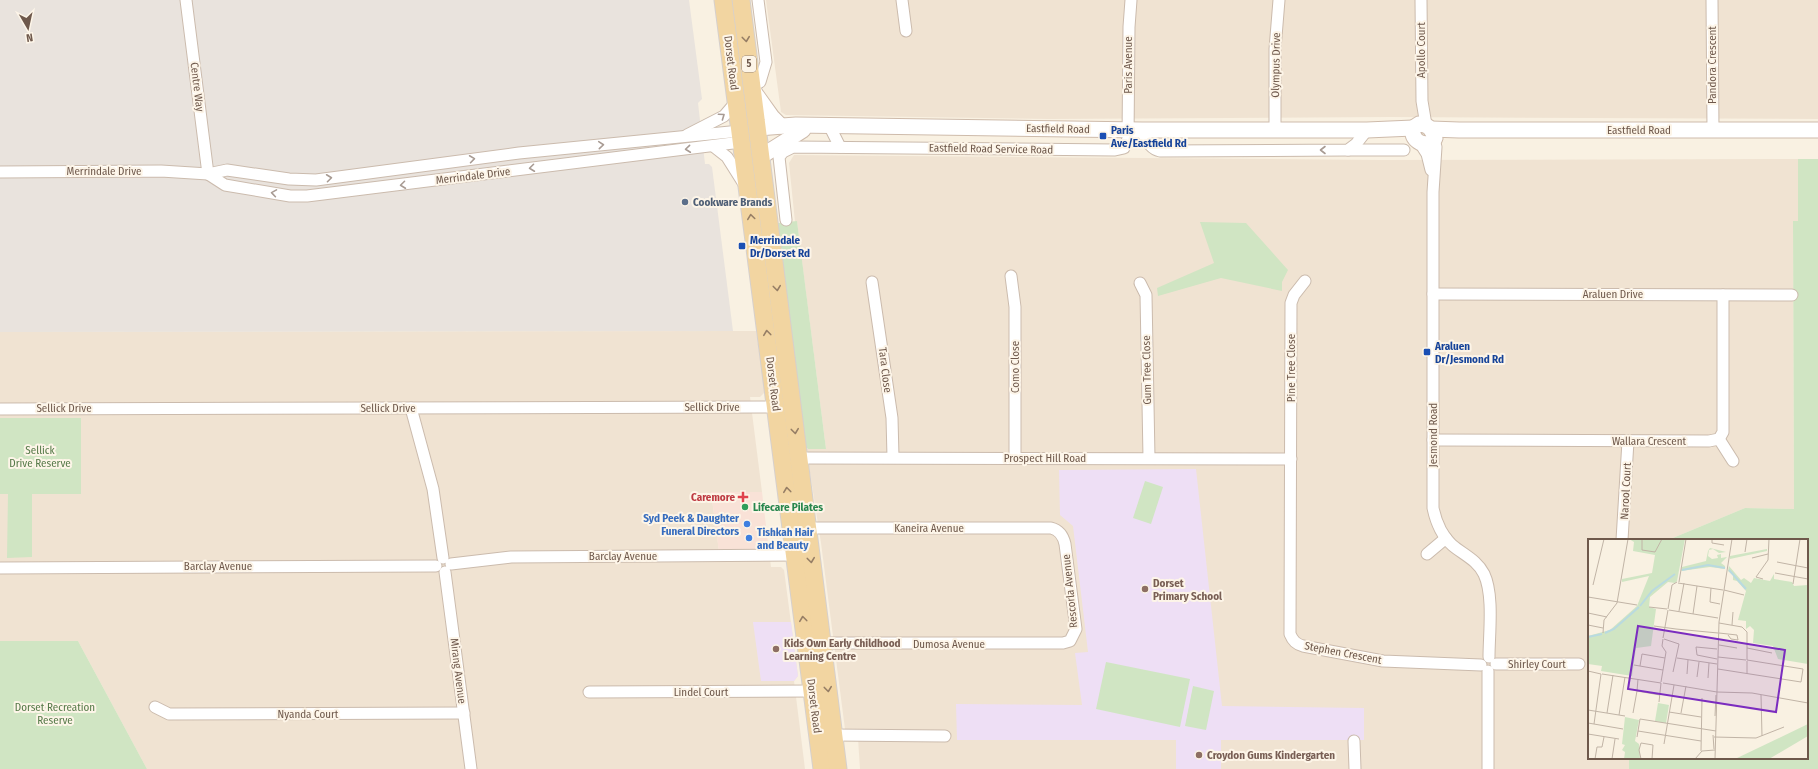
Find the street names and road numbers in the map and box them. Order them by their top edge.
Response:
street label: Apollo Court [1415,22,1428,78]
street label: Pandora Crescent [1706,26,1719,104]
street label: Olympus Drive [1269,32,1283,98]
street label: Dorset Road [721,35,741,91]
street label: Paris Avenue [1122,36,1135,94]
road number: 5 [742,56,756,72]
street label: Centre Way [188,61,206,113]
street label: Eastfield Road [1026,122,1090,136]
street label: Eastfield Road [1607,124,1671,137]
street label: Eastfield Road Service Road [929,141,1053,157]
street label: Merrindale Drive [67,165,141,178]
street label: Merrindale Drive [435,165,511,187]
street label: Araluen Drive [1583,288,1643,301]
street label: Pine Tree Close [1285,334,1298,402]
street label: Gum Tree Close [1140,335,1154,405]
street label: Como Close [1009,341,1022,393]
street label: Tara Close [876,347,894,393]
street label: Dorset Road [763,356,783,412]
street label: Sellick Drive [684,401,740,414]
street label: Sellick Drive [36,402,92,415]
street label: Sellick Drive [360,402,416,415]
street label: Jesmond Road [1427,403,1440,467]
street label: Wallara Crescent [1612,435,1687,448]
street label: Prospect Hill Road [1004,452,1086,465]
street label: Narool Court [1618,462,1634,520]
street label: Kaneira Avenue [894,522,964,535]
street label: Barclay Avenue [589,550,657,563]
street label: Rescorla Avenue [1060,554,1080,628]
street label: Barclay Avenue [184,560,252,573]
street label: Mirang Avenue [448,637,468,705]
street label: Dumosa Avenue [913,638,985,651]
street label: Stephen Crescent [1303,639,1383,667]
street label: Shirley Court [1508,658,1566,671]
street label: Dorset Road [804,678,824,734]
street label: Lindel Court [674,686,729,699]
street label: Nyanda Court [278,708,339,721]

